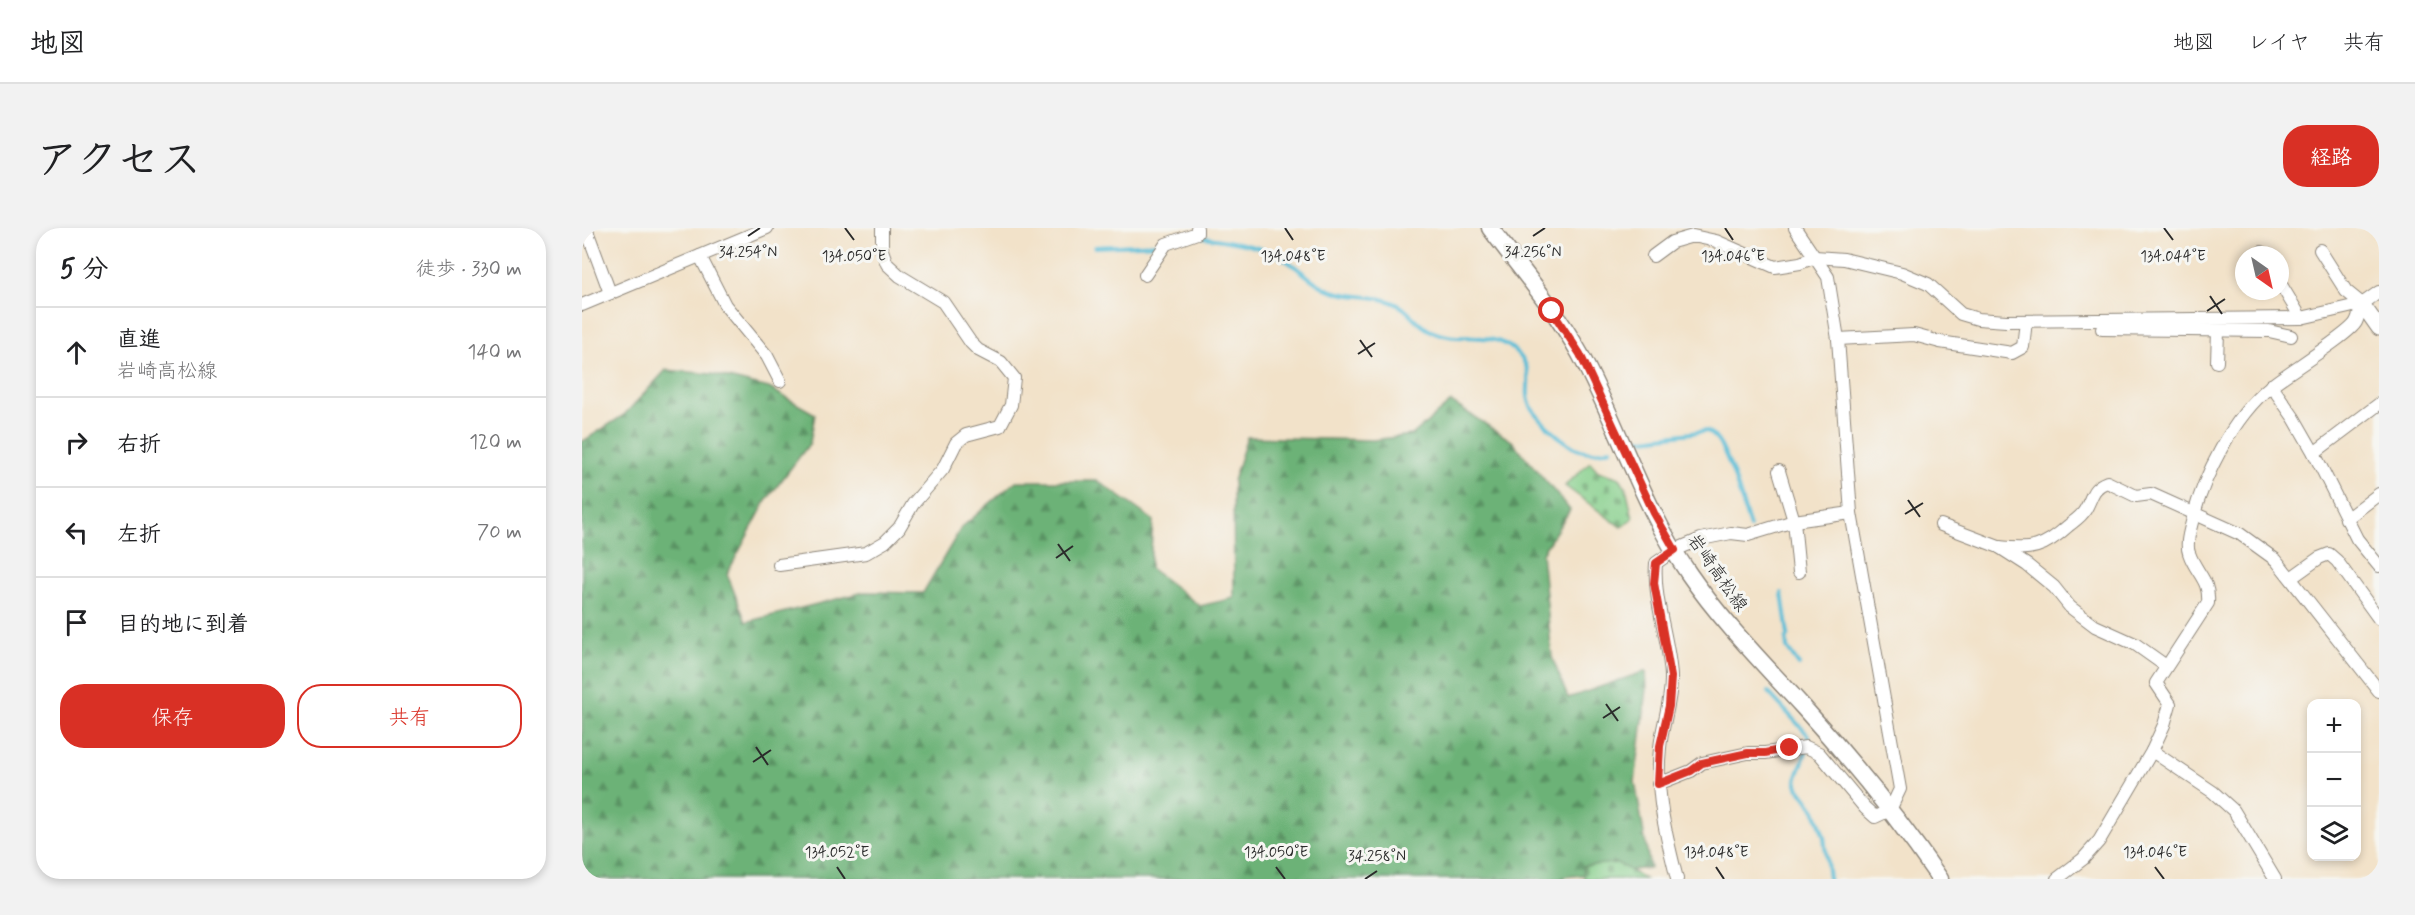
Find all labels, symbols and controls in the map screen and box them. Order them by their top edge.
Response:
text: 地図 [30,26,86,63]
text: 地図 [2173,29,2215,57]
text: レイヤ [2248,29,2310,57]
text: 共有 [2343,29,2385,57]
button: 経路 [2283,125,2379,187]
text: アクセス [36,134,201,189]
text: 34.254°N [719,243,777,263]
text: 34.256°N [1505,243,1561,263]
north arrow [2235,246,2289,300]
text: 134.050°E [822,247,887,267]
text: 134.048°E [1261,247,1326,267]
text: 134.046°E [1701,247,1765,267]
text: 134.044°E [2140,247,2206,267]
text: 5 分 [60,253,109,287]
text: 徒歩 · 330 m [416,256,522,283]
route start [1538,297,1564,323]
text: 直進 [117,326,161,354]
icon: ahead [60,336,93,369]
text: 140 m [468,339,522,366]
text: 岩崎高松線 [117,358,217,385]
icon: right [60,426,93,459]
text: 120 m [469,429,522,456]
text: 右折 [117,431,161,459]
icon: left [60,516,93,549]
text: 70 m [477,519,522,546]
text: 左折 [117,521,161,549]
street label: 岩崎高松線 [1681,529,1753,617]
icon: arrive [60,606,93,639]
text: 目的地に到着 [117,611,249,639]
button: 保存 [60,684,285,748]
button: 共有 [297,684,522,748]
map controls [2307,699,2361,861]
button: + [2307,699,2361,753]
route end [1776,734,1802,760]
button: − [2307,753,2361,807]
button: layers [2307,807,2361,861]
text: 134.052°E [805,843,870,863]
text: 134.050°E [1244,843,1309,863]
text: 134.048°E [1684,843,1749,863]
text: 134.046°E [2123,843,2187,863]
text: 34.258°N [1348,847,1406,867]

